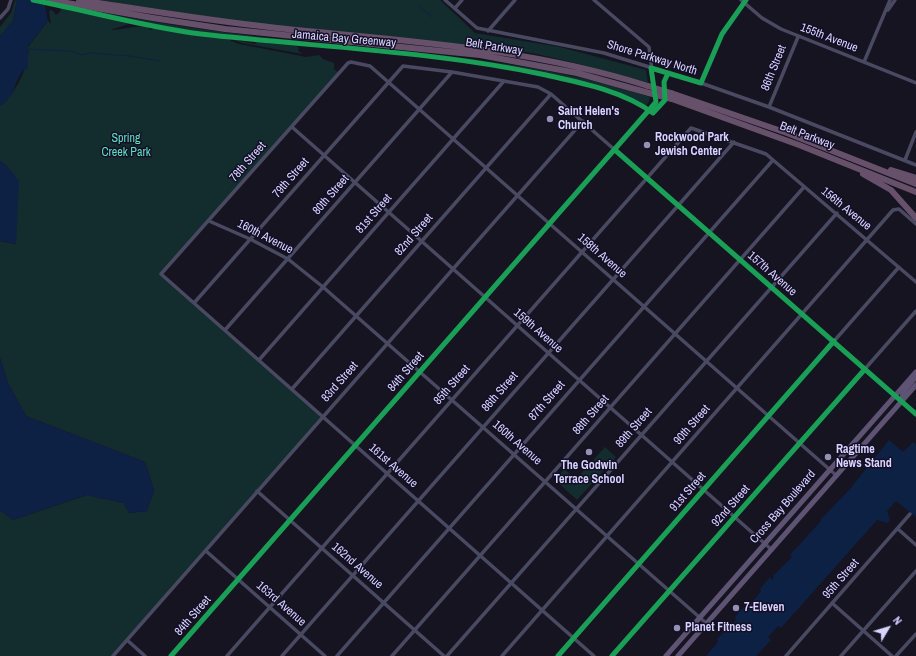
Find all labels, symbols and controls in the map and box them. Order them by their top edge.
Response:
street label: 155th Avenue [798,20,860,56]
street label: Jamaica Bay Greenway [291,27,397,51]
street label: Belt Parkway [465,35,523,59]
street label: Shore Parkway North [605,37,699,79]
street label: 86th Street [758,43,790,93]
place label: Saint Helen's Church [558,105,619,133]
marker: Saint Helen's Church [545,114,555,124]
street label: Belt Parkway [778,119,836,153]
place label: Rockwood Park Jewish Center [655,131,729,159]
park label: Spring Creek Park [101,132,151,160]
street label: 78th Street [227,139,269,185]
marker: Rockwood Park Jewish Center [642,140,652,150]
street label: 79th Street [270,155,312,201]
street label: 80th Street [310,172,352,218]
street label: 156th Avenue [818,184,874,234]
street label: 81st Street [353,191,395,237]
street label: 82nd Street [392,211,436,259]
street label: 160th Avenue [235,217,295,257]
street label: 158th Avenue [574,231,630,281]
street label: 157th Avenue [744,249,800,299]
street label: 159th Avenue [510,306,566,356]
street label: 84th Street [385,349,427,395]
street label: 83rd Street [319,359,361,405]
street label: 85th Street [431,362,473,408]
street label: 86th Street [479,369,521,415]
street label: 87th Street [526,378,568,424]
street label: 88th Street [570,392,612,438]
street label: 90th Street [671,402,713,448]
street label: 89th Street [613,405,655,451]
street label: 160th Avenue [489,418,545,468]
street label: 161st Avenue [366,441,420,491]
place label: Ragtime News Stand [836,443,892,471]
marker: The Godwin Terrace School [584,447,594,457]
marker: Ragtime News Stand [823,452,833,462]
place label: The Godwin Terrace School [554,459,624,487]
street label: Cross Bay Boulevard [747,467,819,547]
street label: 91st Street [667,469,709,515]
street label: 92nd Street [709,482,753,530]
street label: 162nd Avenue [328,540,386,592]
street label: 95th Street [820,556,862,602]
street label: 163rd Avenue [253,579,309,629]
street label: 84th Street [172,593,214,639]
place label: 7-Eleven [744,601,784,615]
marker: 7-Eleven [731,603,741,613]
north arrow [868,608,908,648]
text: N [890,614,905,627]
place label: Planet Fitness [685,621,752,635]
marker: Planet Fitness [672,623,682,633]

